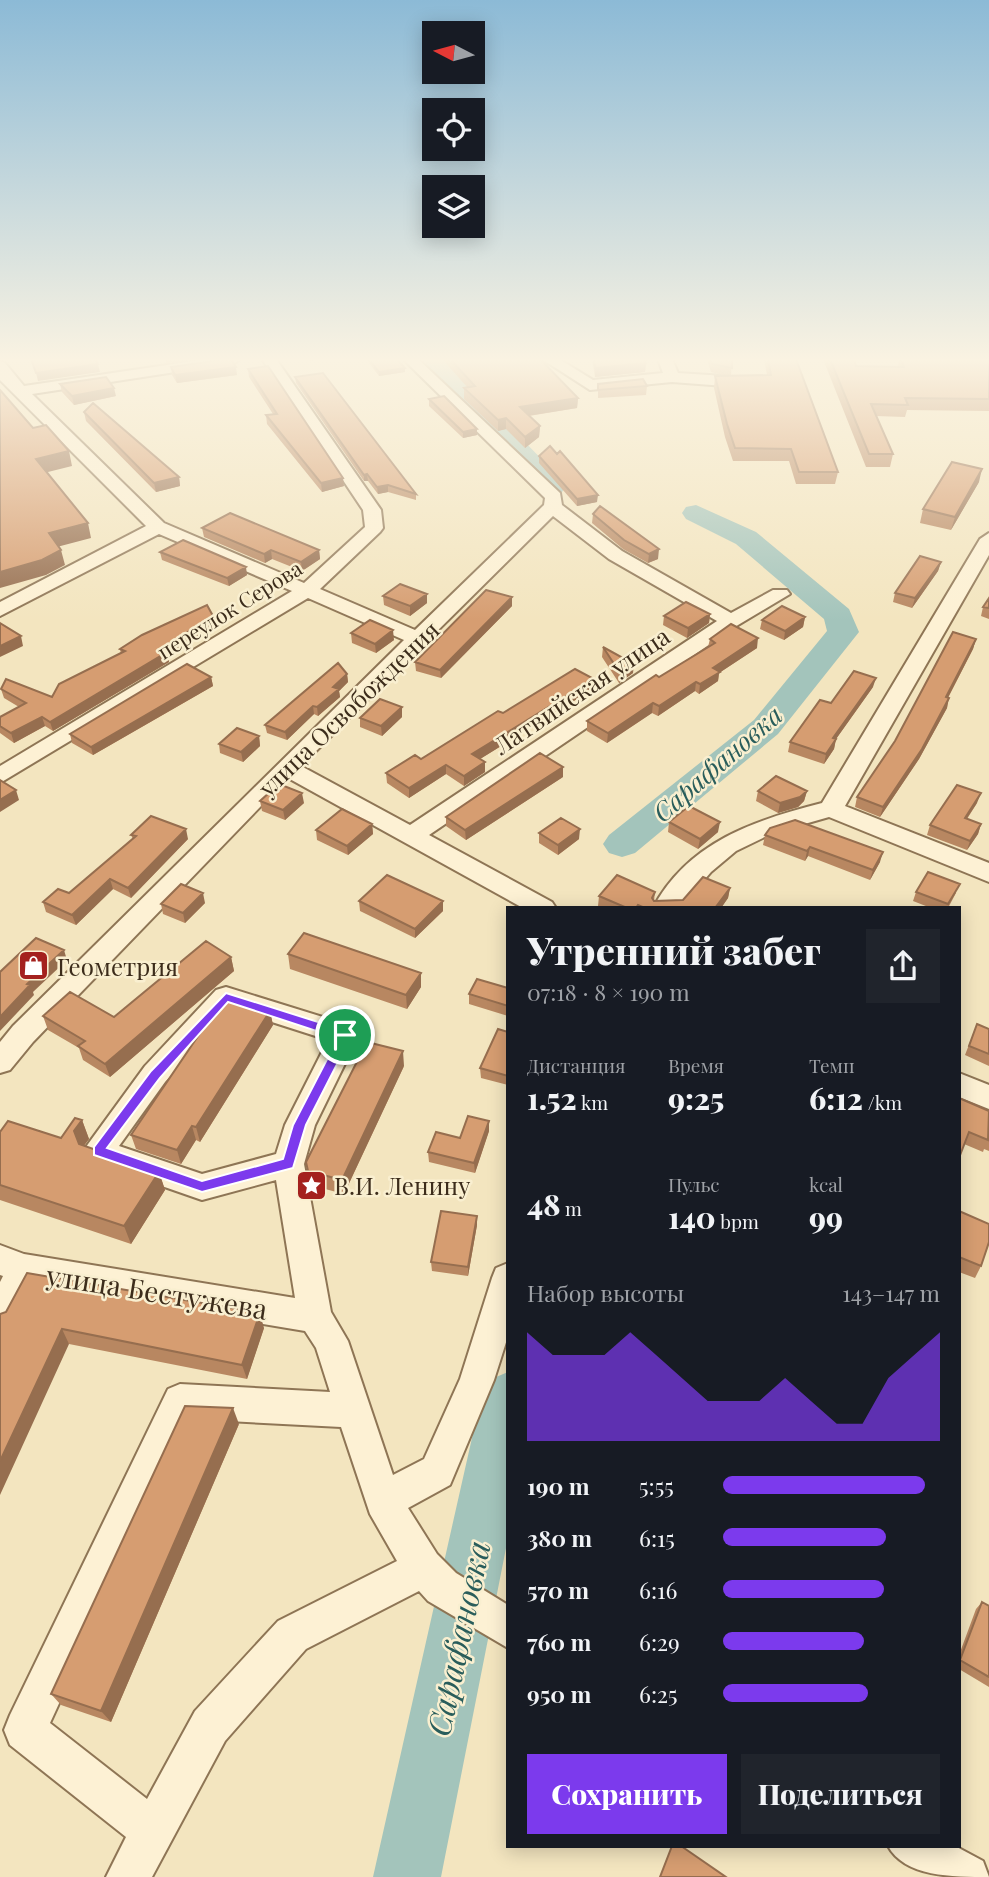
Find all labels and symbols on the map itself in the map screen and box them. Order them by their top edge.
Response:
north arrow [422,21,485,84]
street label: переулок Серова [151,553,307,665]
street label: улица Освобождения [250,613,445,803]
street label: Латвийская улица [486,619,675,761]
water label: Сарафановка [645,697,789,829]
shop icon: Геометрия [17,949,51,983]
place label: Геометрия [57,950,178,982]
pin [315,1005,375,1065]
place icon: В.И. Ленину [294,1168,328,1202]
place label: В.И. Ленину [334,1169,470,1201]
street label: улица Бестужева [43,1255,270,1327]
water label: Сарафановка [415,1537,499,1739]

